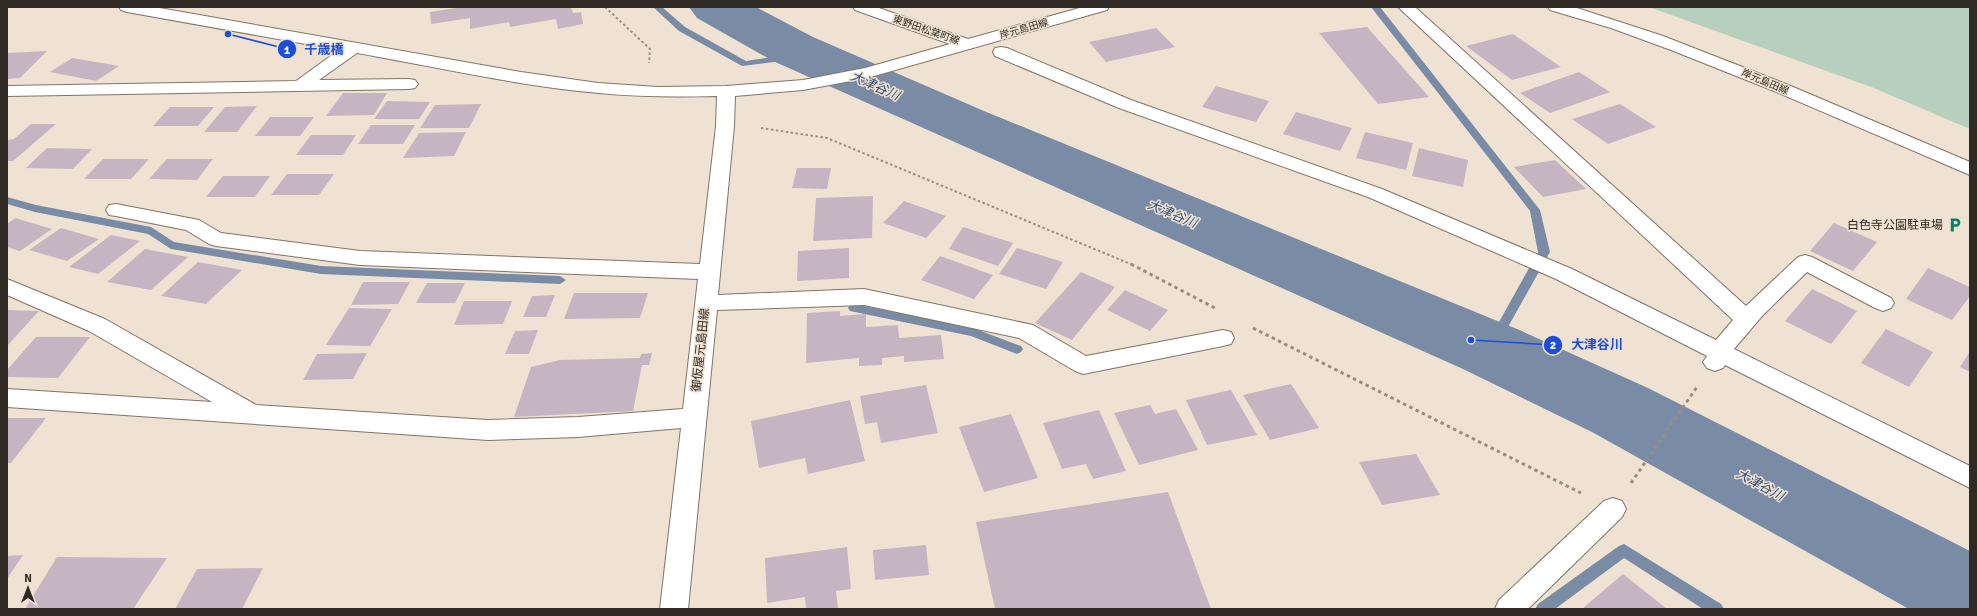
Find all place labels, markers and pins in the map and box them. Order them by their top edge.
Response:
callout: 千歳橋 [277,37,352,62]
parking icon: 白色寺公園駐車場 [1946,216,1964,234]
place label: 白色寺公園駐車場 [1847,218,1943,233]
callout: 大津谷川 [1543,332,1631,357]

